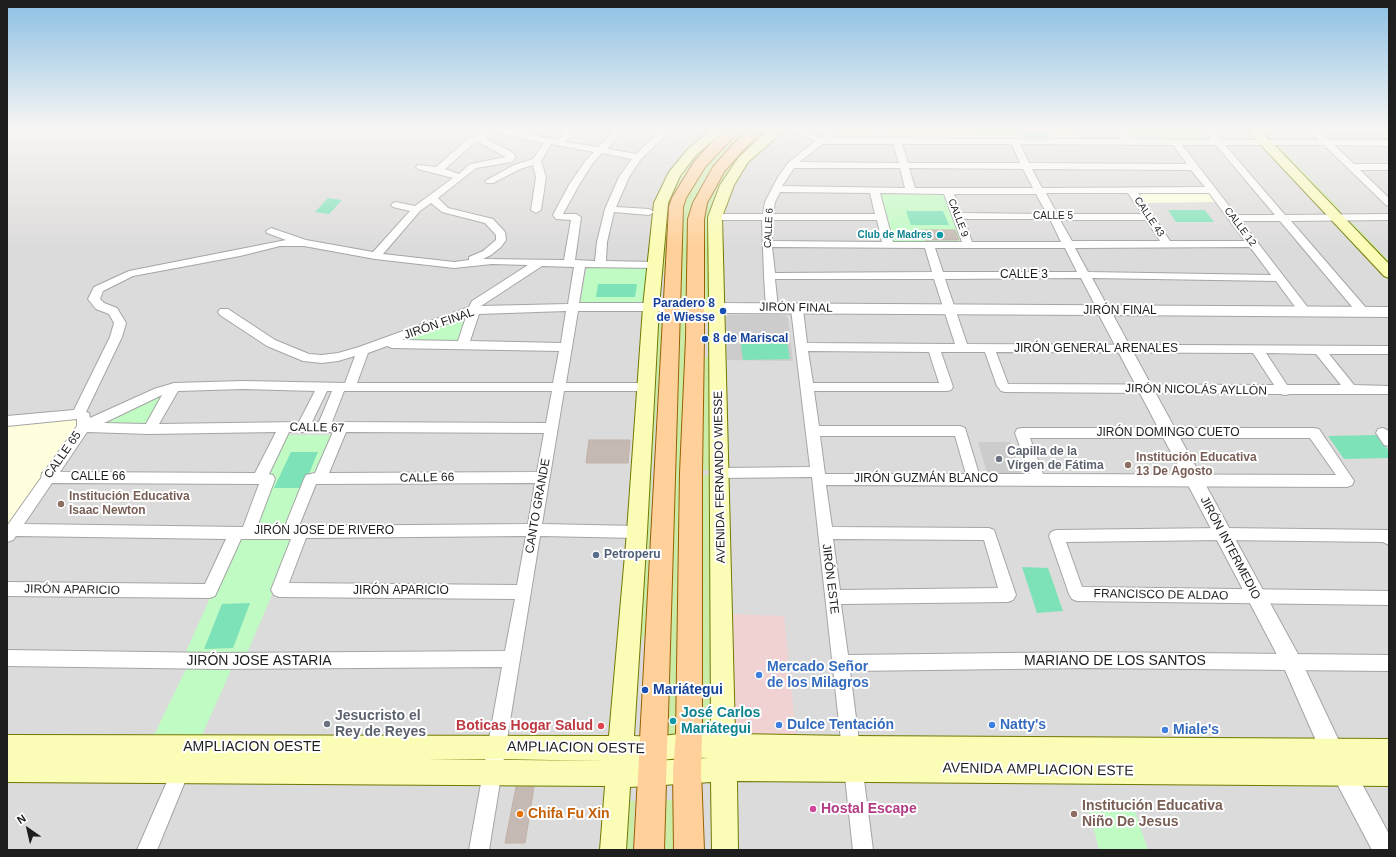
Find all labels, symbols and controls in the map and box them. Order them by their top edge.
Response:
street label: CALLE 43 [1131,195,1167,239]
street label: CALLE 9 [945,197,971,239]
street label: CALLE 12 [1221,205,1259,249]
street label: CALLE 6 [762,208,776,248]
street label: CALLE 5 [1033,210,1073,222]
place label: Club de Madres [858,229,932,241]
marker: Club de Madres [935,230,945,240]
street label: CALLE 3 [1000,268,1048,282]
place label: Paradero 8 de Wiesse [653,297,715,325]
street label: JIRÓN FINAL [759,300,833,316]
street label: JIRÓN FINAL [1083,304,1157,318]
street label: JIRÓN FINAL [402,305,476,343]
marker: Paradero 8 de Wiesse [718,306,728,316]
place label: 8 de Mariscal [713,332,788,346]
marker: 8 de Mariscal [700,334,710,344]
street label: JIRÓN GENERAL ARENALES [1014,342,1178,356]
street label: JIRÓN NICOLÁS AYLLÓN [1125,382,1267,398]
street label: AVENIDA FERNANDO WIESSE [711,391,729,563]
street label: CALLE 67 [290,420,344,436]
street label: JIRÓN DOMINGO CUETO [1096,426,1240,440]
street label: CALLE 65 [41,428,85,482]
place label: Capilla de la Vírgen de Fátima [1007,445,1104,473]
place label: Institución Educativa 13 De Agosto [1136,451,1257,479]
marker: Capilla de la Vírgen de Fátima [994,454,1004,464]
street label: CANTO GRANDE [523,457,553,555]
marker: Institución Educativa 13 De Agosto [1123,460,1133,470]
street label: CALLE 66 [71,470,125,484]
street label: CALLE 66 [400,470,454,486]
street label: JIRÓN GUZMÁN BLANCO [854,472,998,486]
place label: Institución Educativa Isaac Newton [69,490,190,518]
street label: JIRÓN INTERMEDIO [1197,494,1263,602]
marker: Institución Educativa Isaac Newton [56,499,66,509]
street label: JIRÓN JOSE DE RIVERO [254,524,394,538]
street label: JIRÓN ESTE [819,543,841,615]
place label: Petroperu [604,548,661,562]
marker: Petroperu [591,550,601,560]
street label: JIRÓN APARICIO [24,582,120,598]
street label: JIRÓN APARICIO [353,584,449,598]
street label: FRANCISCO DE ALDAO [1094,587,1228,603]
street label: JIRÓN JOSE ASTARIA [186,653,332,669]
street label: MARIANO DE LOS SANTOS [1024,653,1206,669]
place label: Mercado Señor de los Milagros [767,659,869,692]
marker: Mercado Señor de los Milagros [754,670,764,680]
place label: Mariátegui [653,682,723,698]
marker: Mariátegui [640,685,650,695]
place label: José Carlos Mariátegui [681,705,760,738]
place label: Jesucristo el Rey de Reyes [335,708,426,740]
marker: José Carlos Mariátegui [668,716,678,726]
place label: Dulce Tentación [787,717,894,733]
place label: Natty's [1000,717,1046,733]
place label: Boticas Hogar Salud [456,718,593,734]
marker: Jesucristo el Rey de Reyes [322,719,332,729]
marker: Dulce Tentación [774,720,784,730]
marker: Natty's [987,720,997,730]
marker: Boticas Hogar Salud [596,721,606,731]
place label: Miale's [1173,722,1219,738]
marker: Miale's [1160,725,1170,735]
street label: AMPLIACION OESTE [507,738,645,758]
street label: AMPLIACION OESTE [183,739,321,755]
street label: AVENIDA AMPLIACION ESTE [942,760,1134,780]
place label: Institución Educativa Niño De Jesus [1082,798,1223,830]
place label: Hostal Escape [821,801,917,817]
marker: Hostal Escape [808,804,818,814]
place label: Chifa Fu Xin [528,806,610,822]
north arrow [8,809,48,849]
marker: Chifa Fu Xin [515,809,525,819]
marker: Institución Educativa Niño De Jesus [1069,809,1079,819]
text: N [15,812,28,826]

